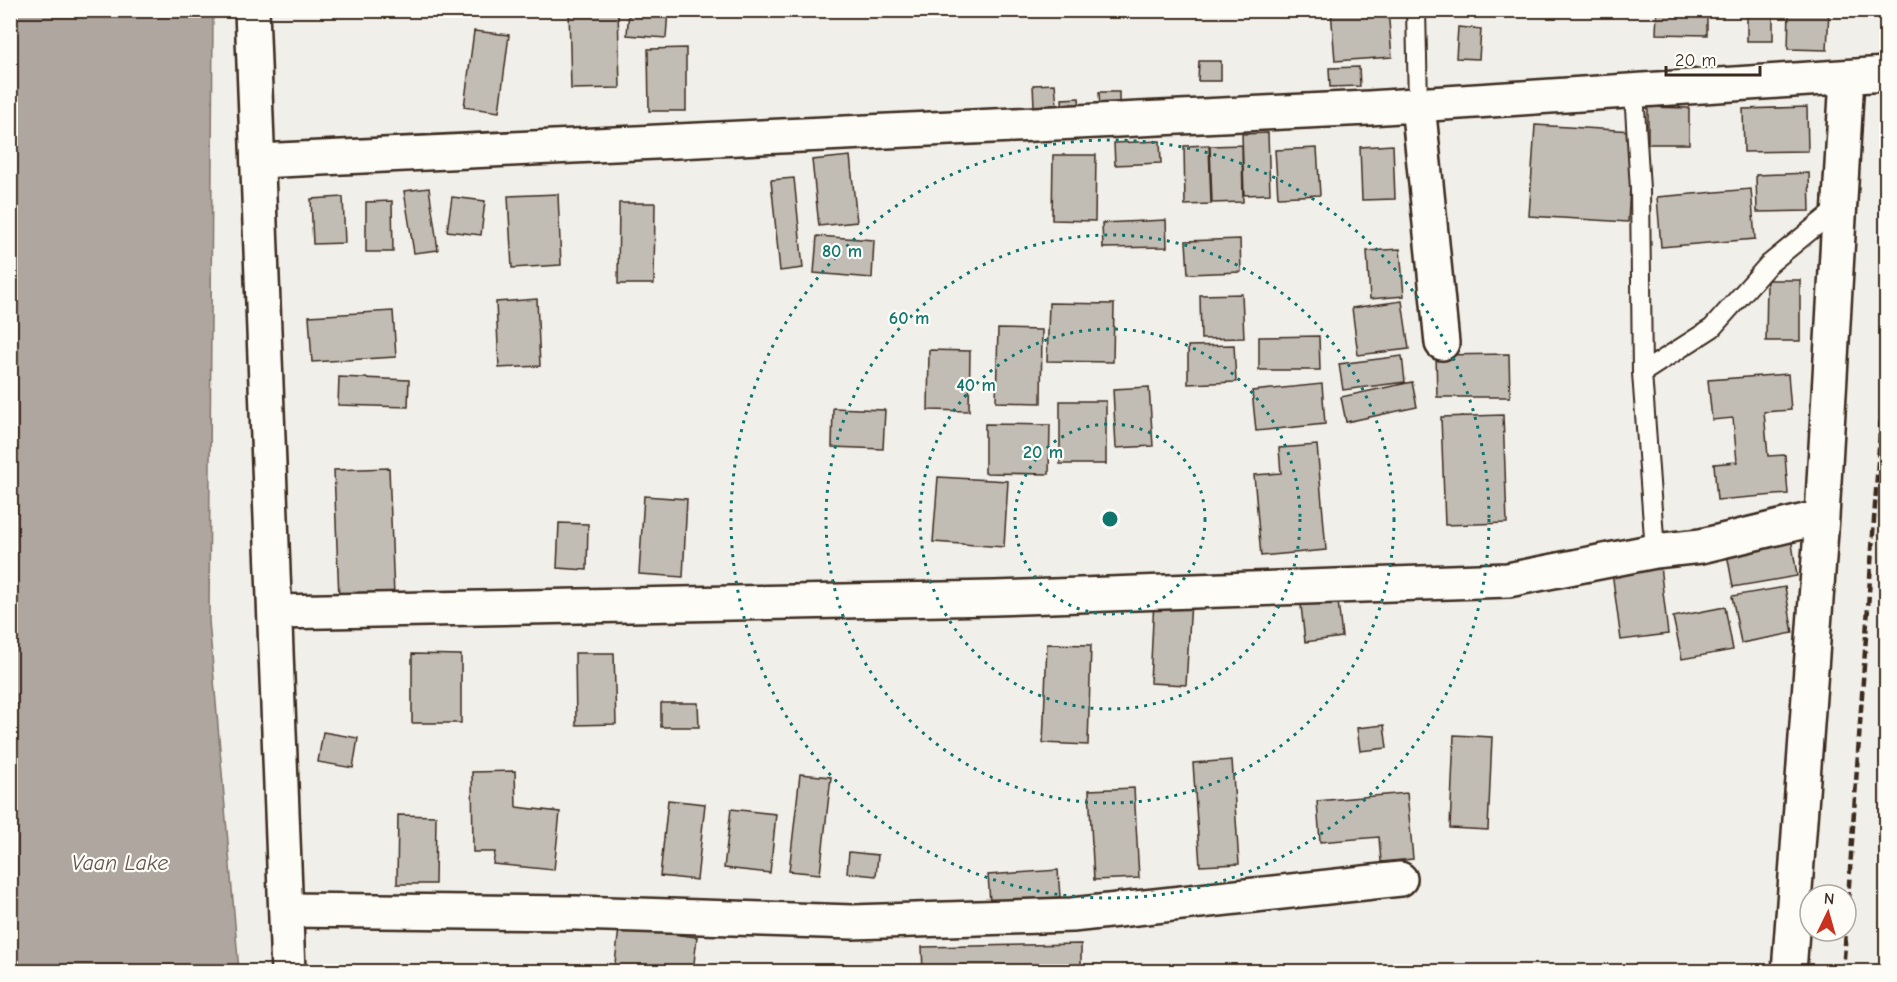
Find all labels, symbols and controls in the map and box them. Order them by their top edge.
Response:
scale bar [1666,39,1760,77]
text: 20 m [1675,50,1716,71]
text: 80 m [822,241,862,262]
text: 60 m [889,308,929,329]
text: 40 m [956,375,996,396]
text: 20 m [1023,442,1063,463]
centre of rings [1100,509,1120,529]
water label: Vaan Lake [72,850,168,876]
north arrow [1798,883,1858,943]
text: N [1823,890,1835,908]

